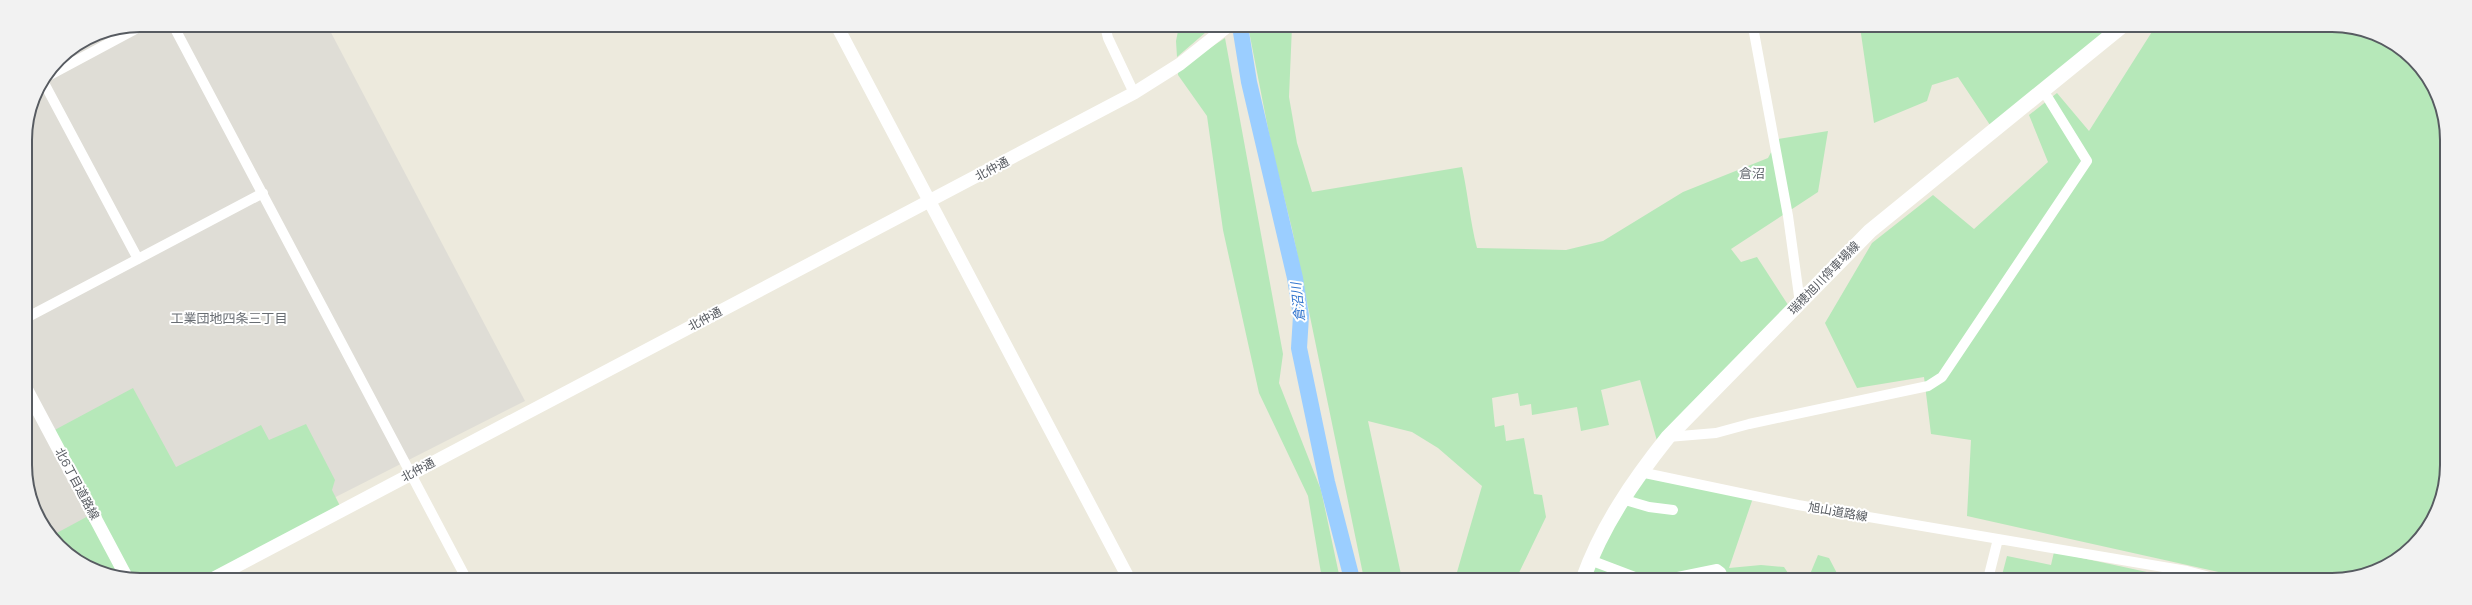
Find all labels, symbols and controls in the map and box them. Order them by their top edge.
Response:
street label: 北仲通 [972,153,1012,185]
district label: 倉沼 [1739,165,1765,182]
street label: 瑞穂旭川停車場線 [1785,238,1863,318]
water label: 倉沼川 [1287,280,1308,322]
street label: 北仲通 [685,303,725,335]
district label: 工業団地四条三丁目 [170,310,288,327]
street label: 北6丁目道路線 [51,445,103,523]
street label: 北仲通 [398,454,438,486]
street label: 旭山道路線 [1807,499,1869,525]

